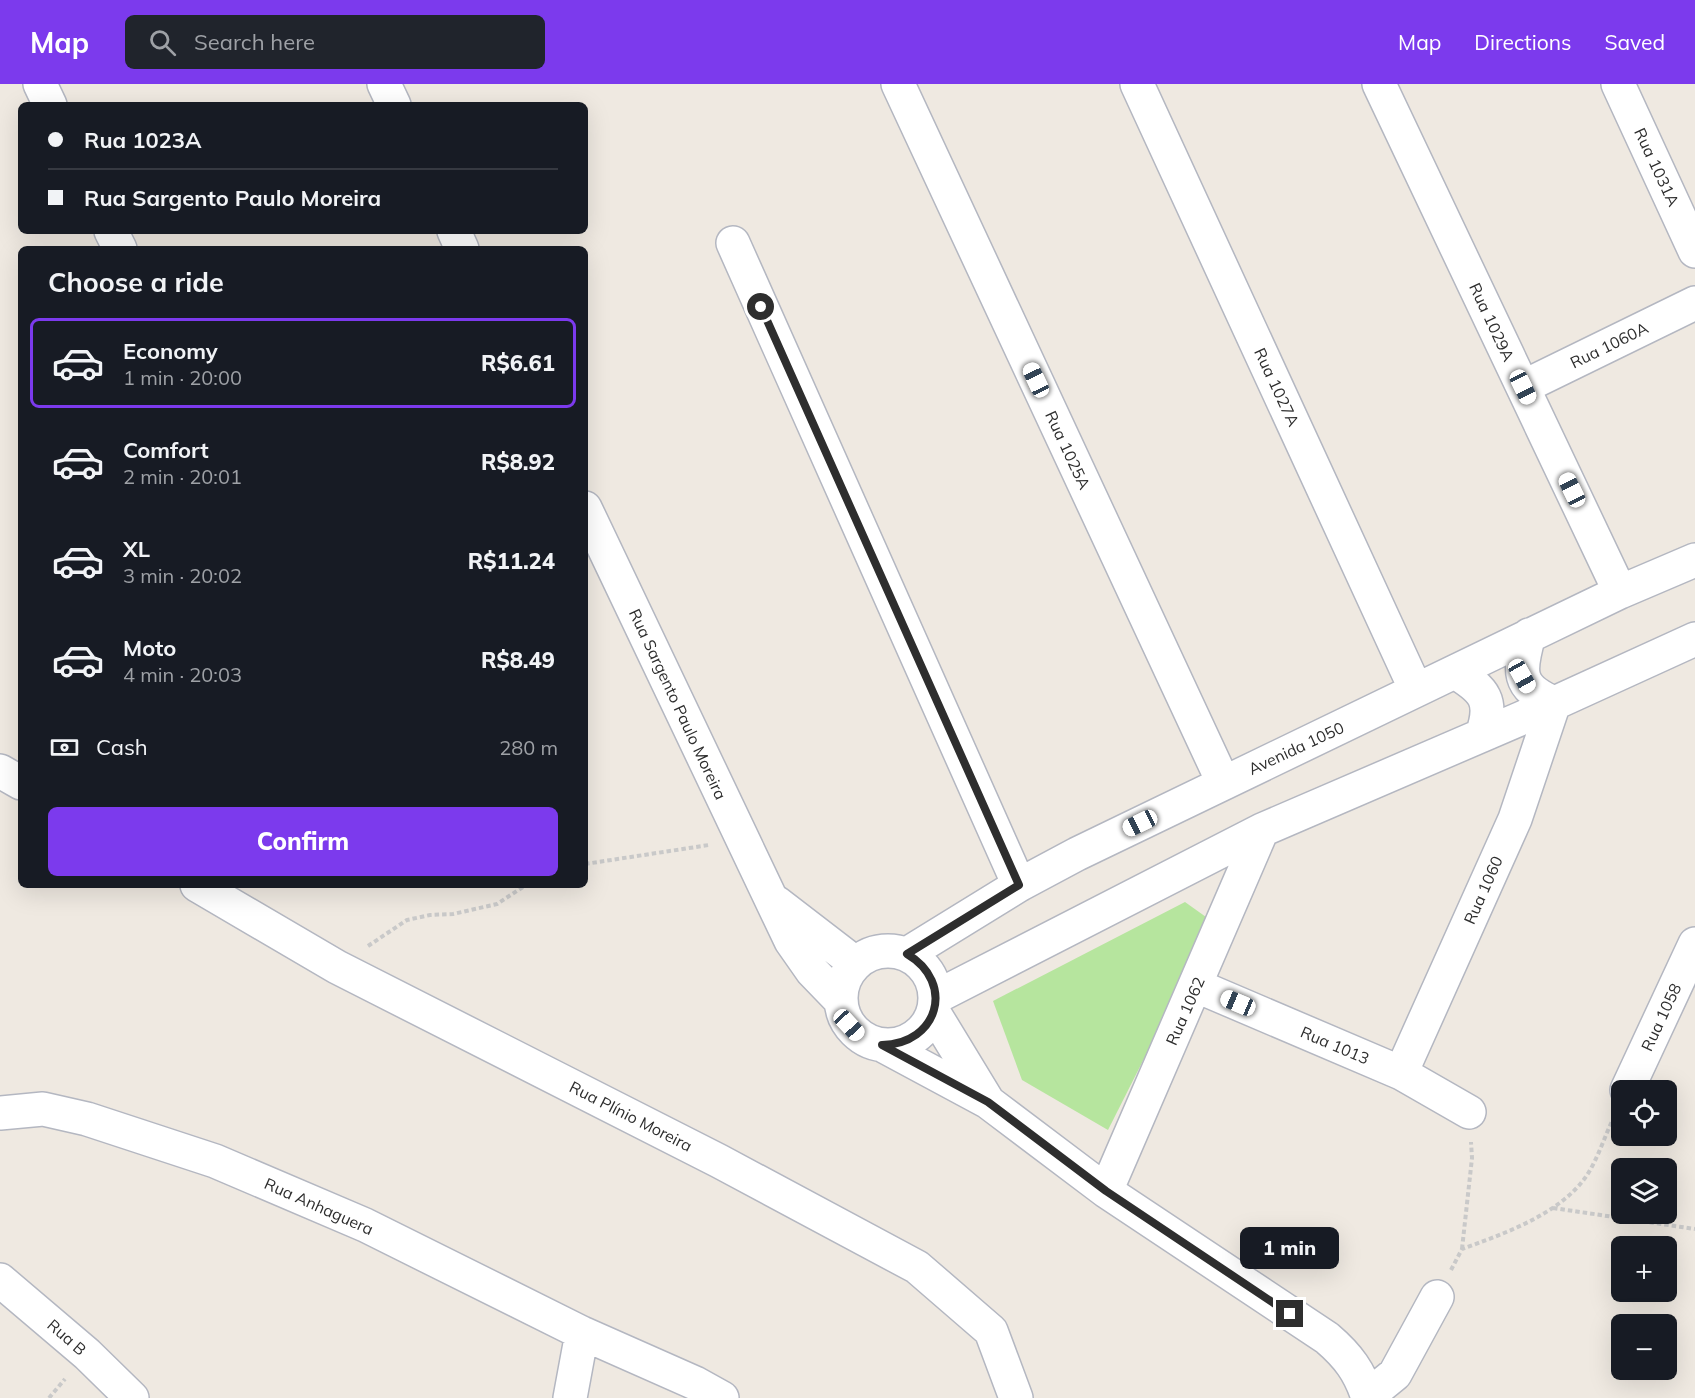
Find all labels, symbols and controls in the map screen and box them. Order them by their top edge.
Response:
search box [125,15,545,69]
text: Map [30,25,89,60]
icon: search [146,26,179,59]
text: Search here [194,28,315,56]
text: Map [1398,29,1441,55]
text: Directions [1474,29,1571,55]
text: Saved [1604,29,1665,55]
street label: Rua 1031A [1630,125,1684,210]
text: Rua 1023A [84,126,202,154]
text: Rua Sargento Paulo Moreira [84,184,381,212]
text: Choose a ride [48,265,224,299]
street label: Rua 1029A [1465,280,1519,365]
route start [747,293,774,320]
street label: Rua 1060A [1567,317,1651,372]
icon: car [51,336,105,390]
text: Economy [123,337,218,365]
street label: Rua 1027A [1250,345,1304,430]
text: R$6.61 [481,349,555,377]
car [1020,360,1052,400]
text: 1 min · 20:00 [123,365,242,390]
car [1507,367,1539,407]
street label: Rua 1025A [1041,408,1095,493]
icon: car [51,435,105,489]
text: Comfort [123,436,209,464]
text: R$8.92 [481,448,555,476]
text: 2 min · 20:01 [123,464,242,489]
car [1556,470,1588,510]
icon: car [51,534,105,588]
text: XL [123,535,150,563]
text: R$11.24 [468,547,555,575]
text: 3 min · 20:02 [123,563,242,588]
street label: Rua Sargento Paulo Moreira [625,605,731,803]
icon: car [51,633,105,687]
text: Moto [123,634,176,662]
text: R$8.49 [481,646,555,674]
car [1505,656,1539,696]
text: 4 min · 20:03 [123,662,242,687]
street label: Avenida 1050 [1245,717,1347,779]
icon: cash [48,731,81,764]
text: Cash [96,733,148,761]
text: 280 m [499,735,558,760]
button: Confirm [48,807,558,876]
car [1120,807,1160,839]
street label: Rua 1060 [1459,853,1507,927]
street label: Rua 1062 [1161,974,1209,1048]
street label: Rua 1058 [1637,980,1685,1054]
car [1218,988,1258,1018]
car [830,1006,868,1044]
street label: Rua 1013 [1298,1022,1372,1068]
street label: Rua Plínio Moreira [566,1076,696,1156]
map controls [1611,1080,1677,1380]
button: locate [1611,1080,1677,1146]
button: layers [1611,1158,1677,1224]
street label: Rua Anhaguera [261,1173,377,1239]
callout: 1 min [1240,1227,1340,1269]
text: 1 min [1263,1235,1316,1260]
button: + [1611,1236,1677,1302]
route end [1276,1300,1303,1327]
button: − [1611,1314,1677,1380]
street label: Rua B [43,1315,91,1359]

